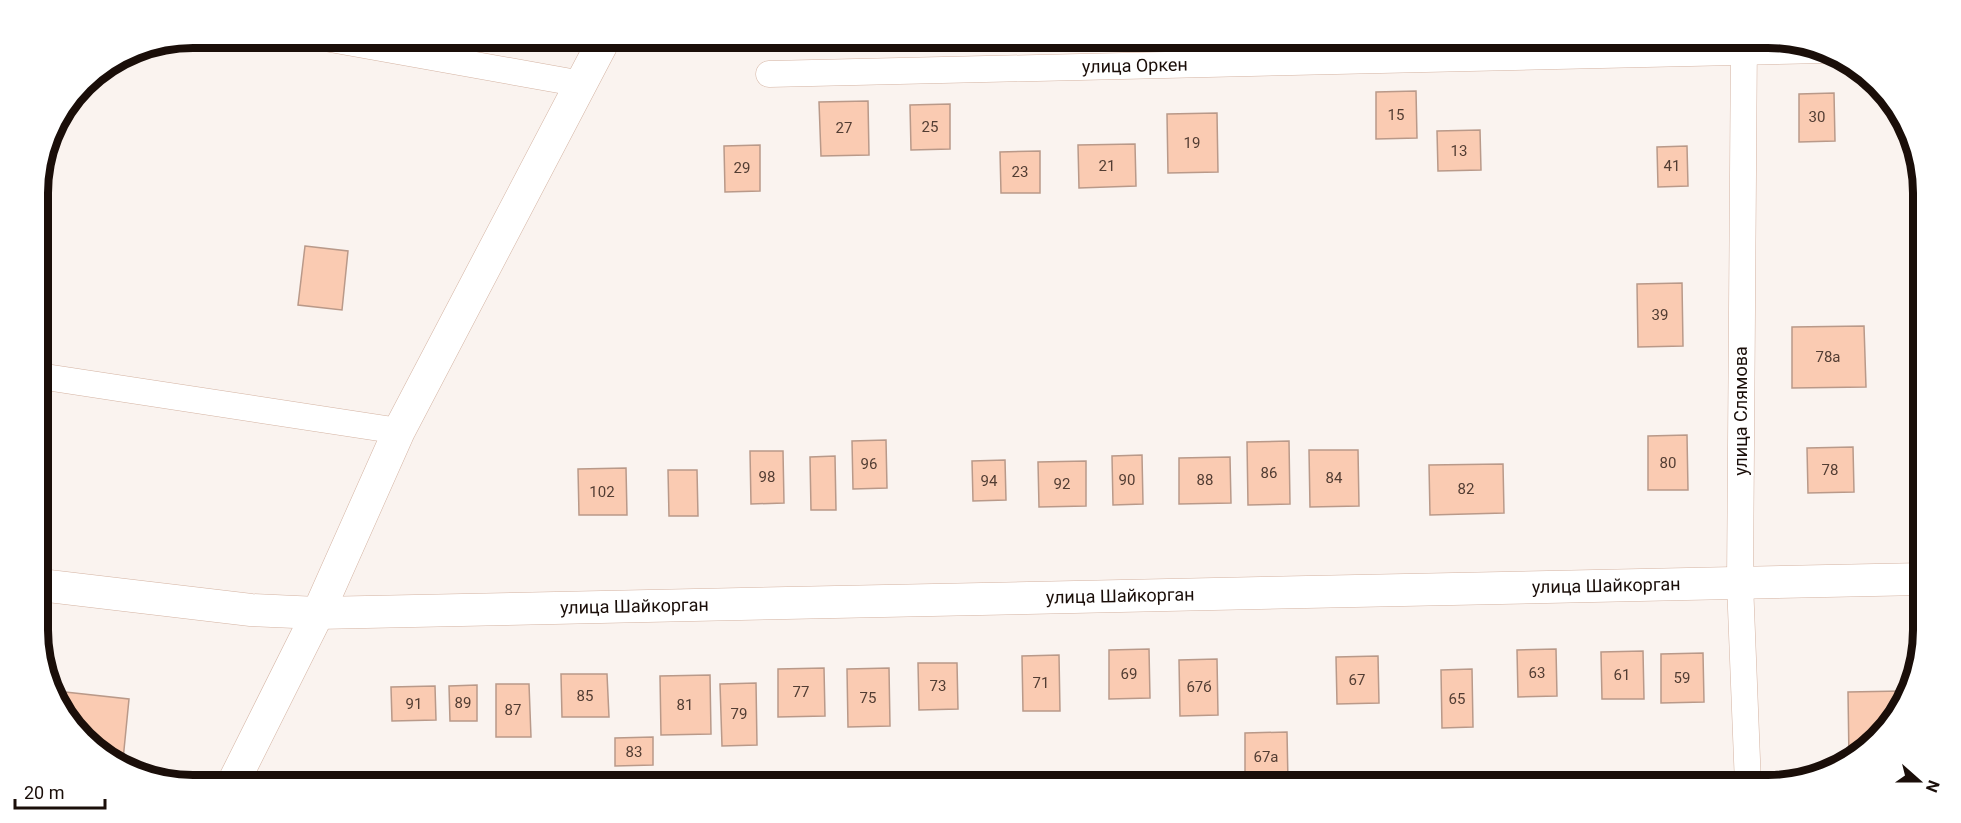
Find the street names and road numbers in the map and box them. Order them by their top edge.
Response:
street label: улица Оркен [1082,53,1188,77]
street label: улица Слямова [1730,346,1751,476]
street label: улица Шайкорган [1532,573,1681,597]
street label: улица Шайкорган [1046,583,1195,608]
street label: улица Шайкорган [560,594,709,618]

